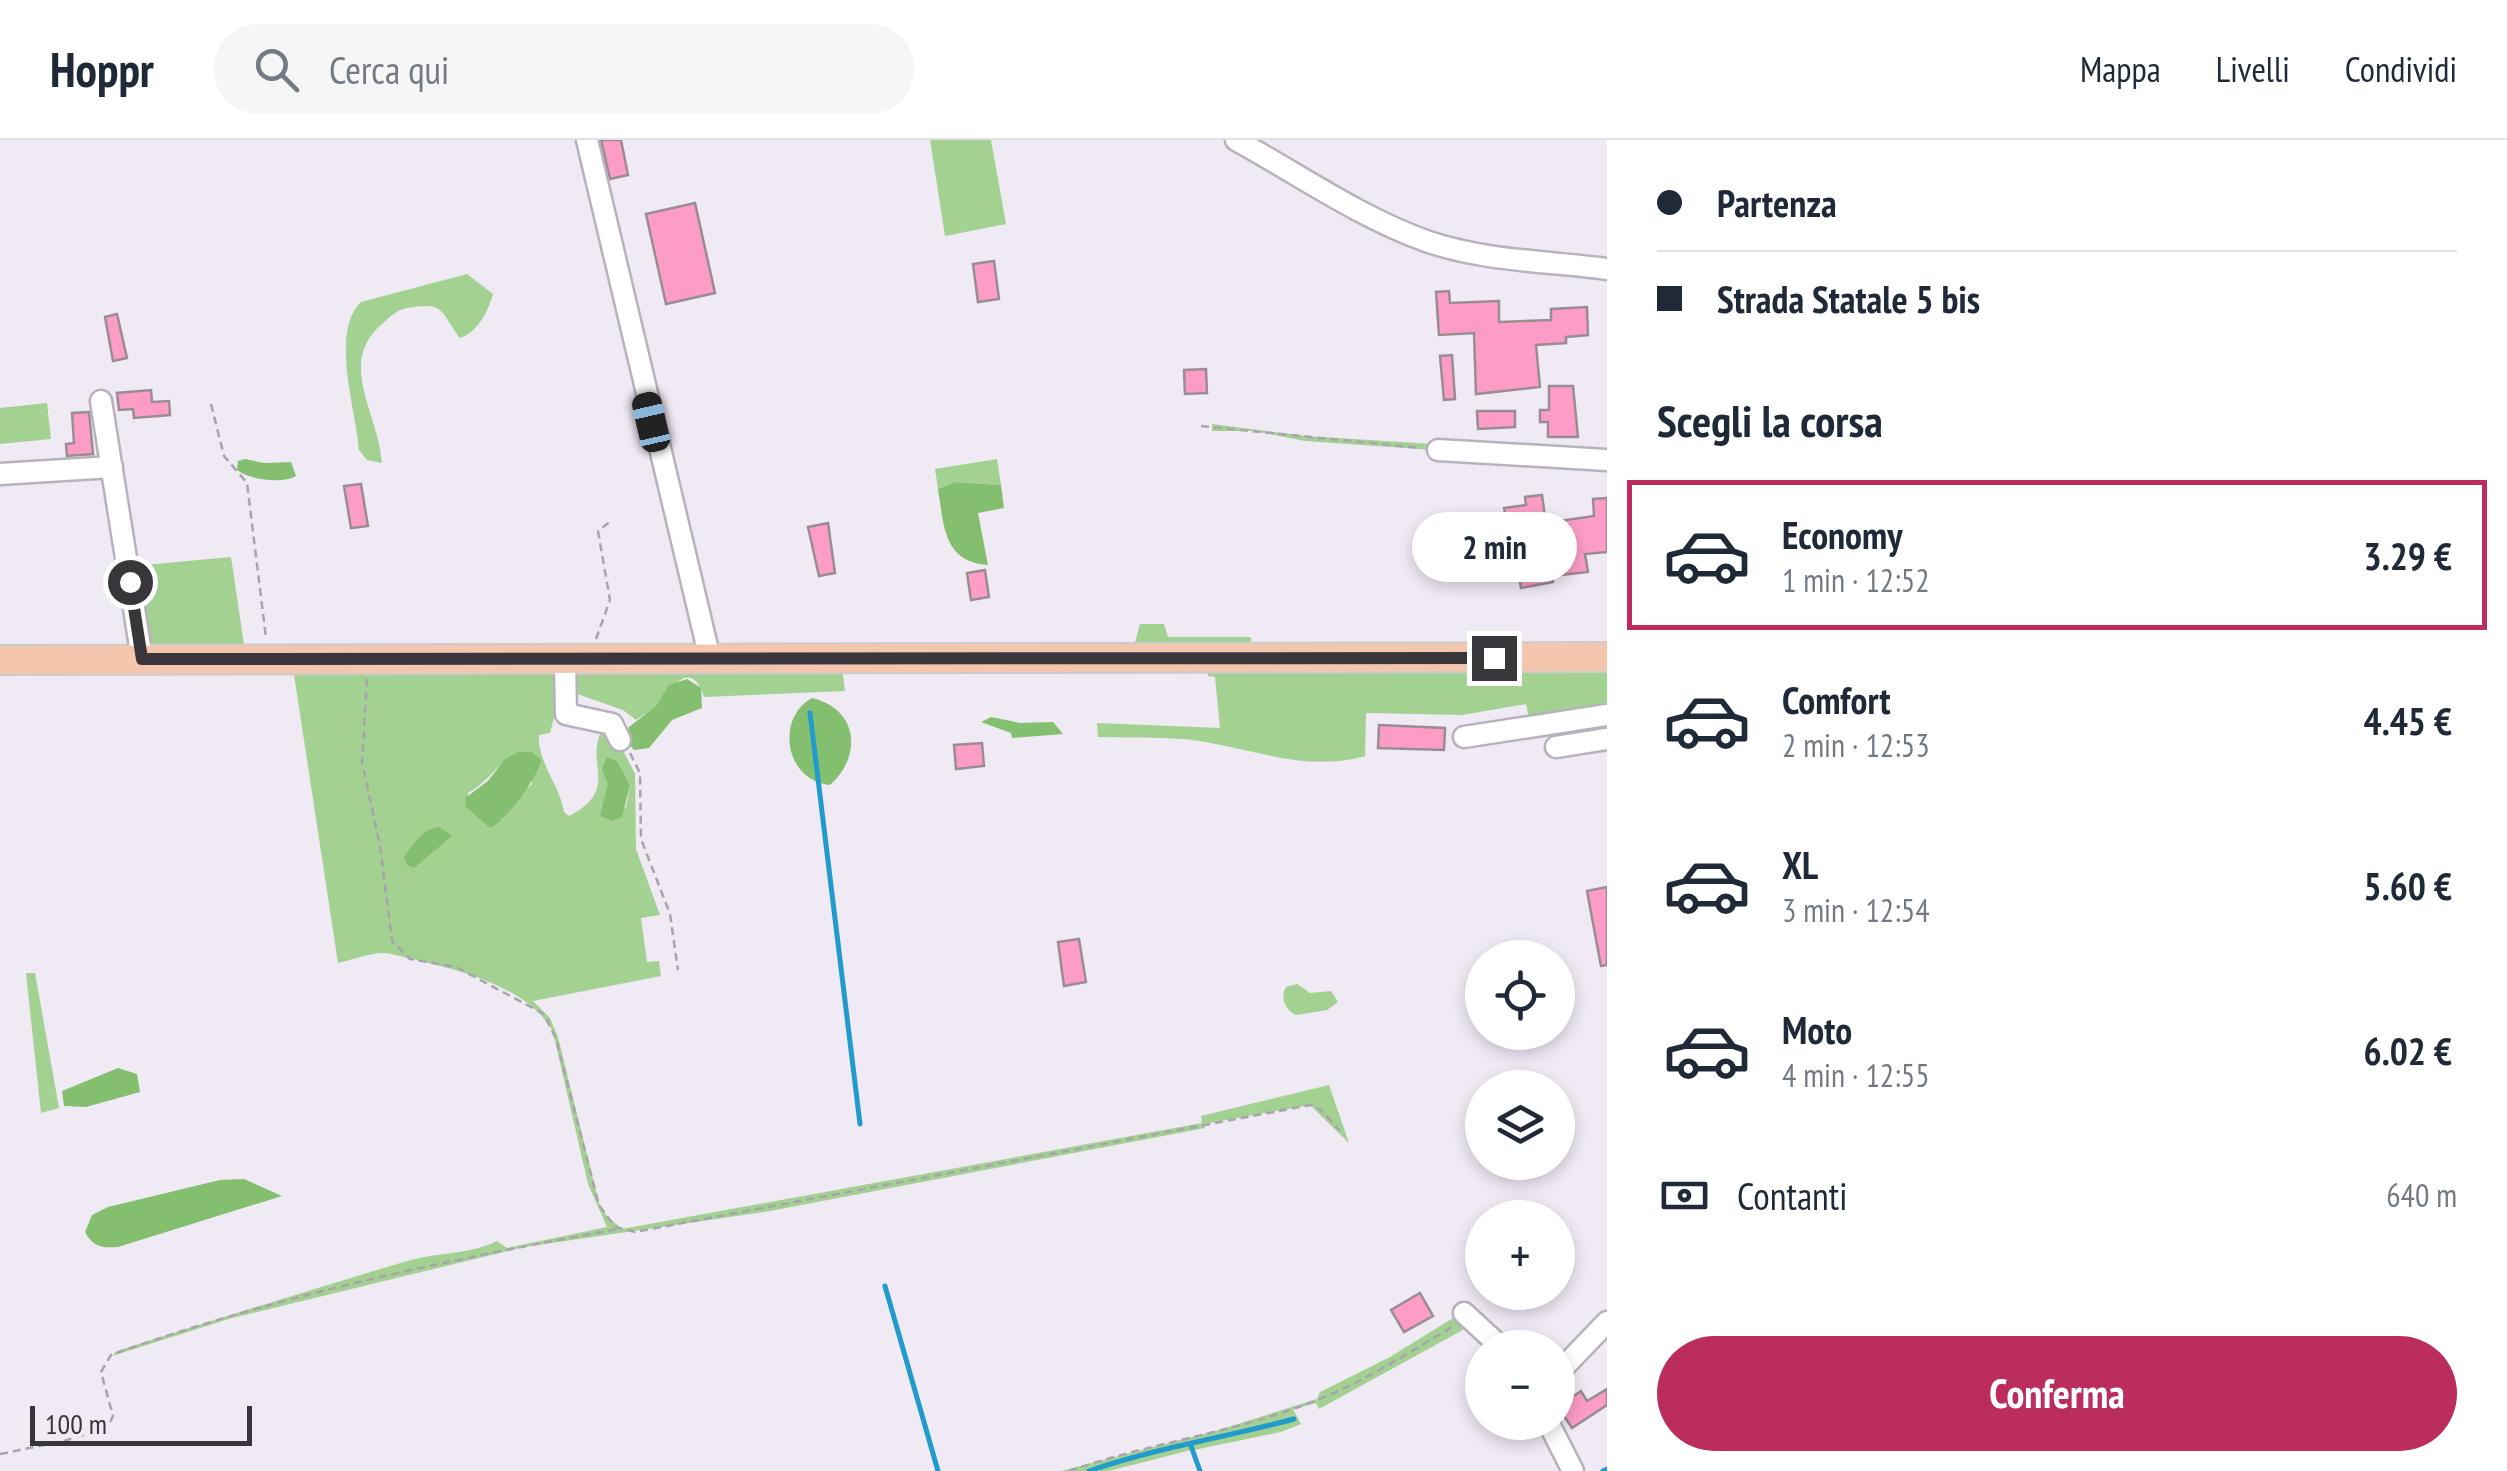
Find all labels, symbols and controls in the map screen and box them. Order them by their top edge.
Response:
search box [214,24,914,114]
text: Hoppr [50,38,154,100]
icon: search [249,42,304,97]
text: Cerca qui [329,45,449,94]
text: Mappa [2080,46,2161,92]
text: Livelli [2216,46,2290,92]
text: Condividi [2345,46,2457,92]
text: Partenza [1717,178,1837,227]
text: Strada Statale 5 bis [1717,274,1980,323]
car [630,389,672,455]
text: Scegli la corsa [1657,391,1883,449]
icon: car [1662,510,1752,600]
text: Economy [1782,510,1902,559]
callout: 2 min [1412,513,1576,583]
text: 2 min [1462,526,1527,568]
text: 3.29 € [2363,531,2452,580]
text: 1 min · 12:52 [1782,559,1930,601]
route start [108,560,153,605]
route end [1472,636,1517,681]
icon: car [1662,675,1752,765]
text: Comfort [1782,675,1891,724]
text: 4.45 € [2363,696,2452,745]
text: 2 min · 12:53 [1782,724,1930,766]
icon: car [1662,840,1752,930]
text: XL [1782,840,1818,889]
text: 5.60 € [2363,861,2452,910]
text: 3 min · 12:54 [1782,889,1930,931]
map controls [1465,940,1575,1440]
button: locate [1465,940,1575,1050]
icon: car [1662,1005,1752,1095]
text: Moto [1782,1005,1852,1054]
text: 6.02 € [2363,1026,2452,1075]
text: 4 min · 12:55 [1782,1054,1930,1096]
button: layers [1465,1070,1575,1180]
icon: cash [1657,1168,1712,1223]
text: Contanti [1737,1171,1847,1220]
text: 640 m [2386,1174,2457,1216]
button: + [1465,1200,1575,1310]
button: − [1465,1330,1575,1440]
button: Conferma [1657,1336,2457,1451]
scale bar [30,1401,252,1446]
text: 100 m [45,1405,107,1442]

